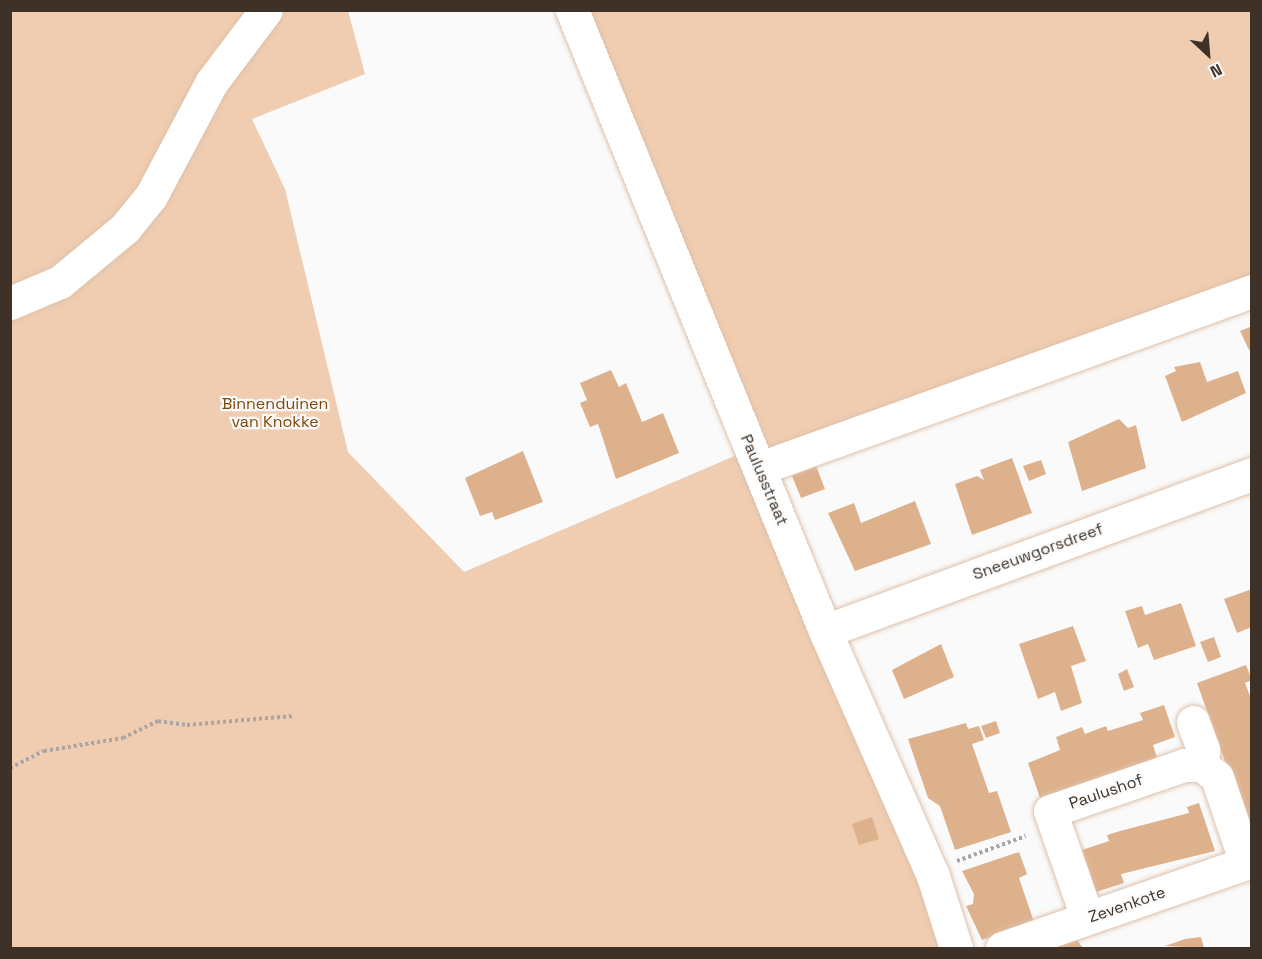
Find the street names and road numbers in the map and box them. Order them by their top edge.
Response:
street label: Paulusstraat [736,432,792,528]
street label: Sneeuwgorsdreef [970,520,1106,584]
street label: Paulushof [1067,770,1145,814]
street label: Zevenkote [1086,883,1168,927]

